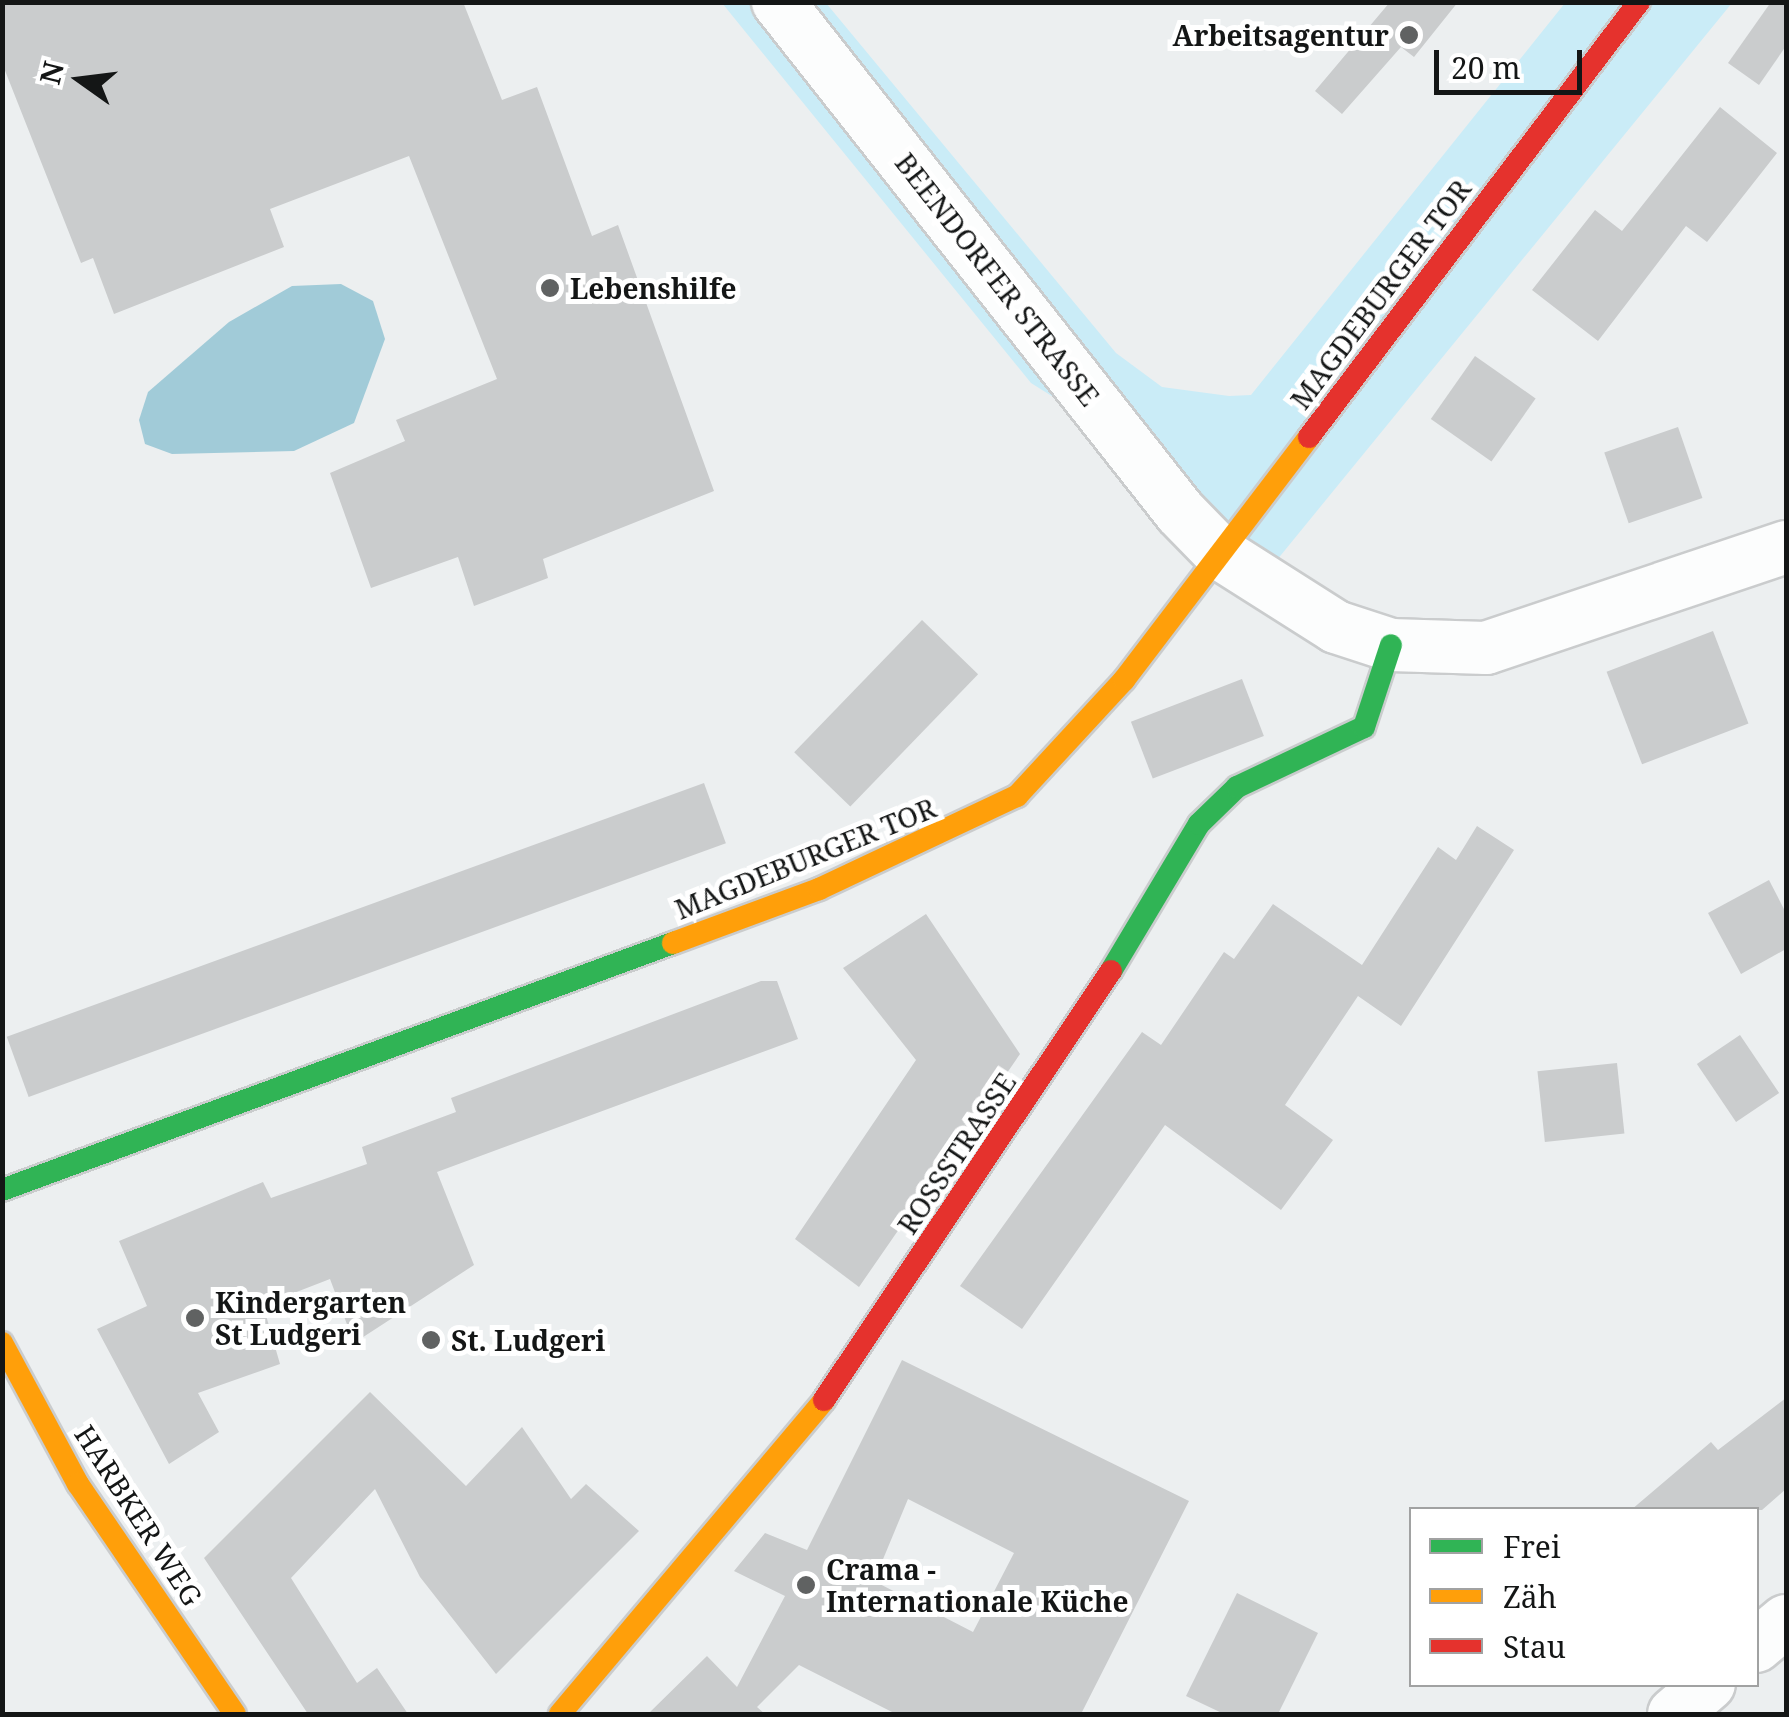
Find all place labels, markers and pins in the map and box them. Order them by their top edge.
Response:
place label: Arbeitsagentur [1173,18,1389,52]
marker: Arbeitsagentur [1398,24,1420,46]
place label: Lebenshilfe [570,271,736,305]
marker: Lebenshilfe [539,277,561,299]
place label: Kindergarten St Ludgeri [215,1285,406,1351]
marker: Kindergarten St Ludgeri [184,1307,206,1329]
place label: St. Ludgeri [451,1323,605,1357]
marker: St. Ludgeri [420,1329,442,1351]
place label: Crama - Internationale Küche [826,1552,1129,1618]
marker: Crama - Internationale Küche [795,1574,817,1596]

